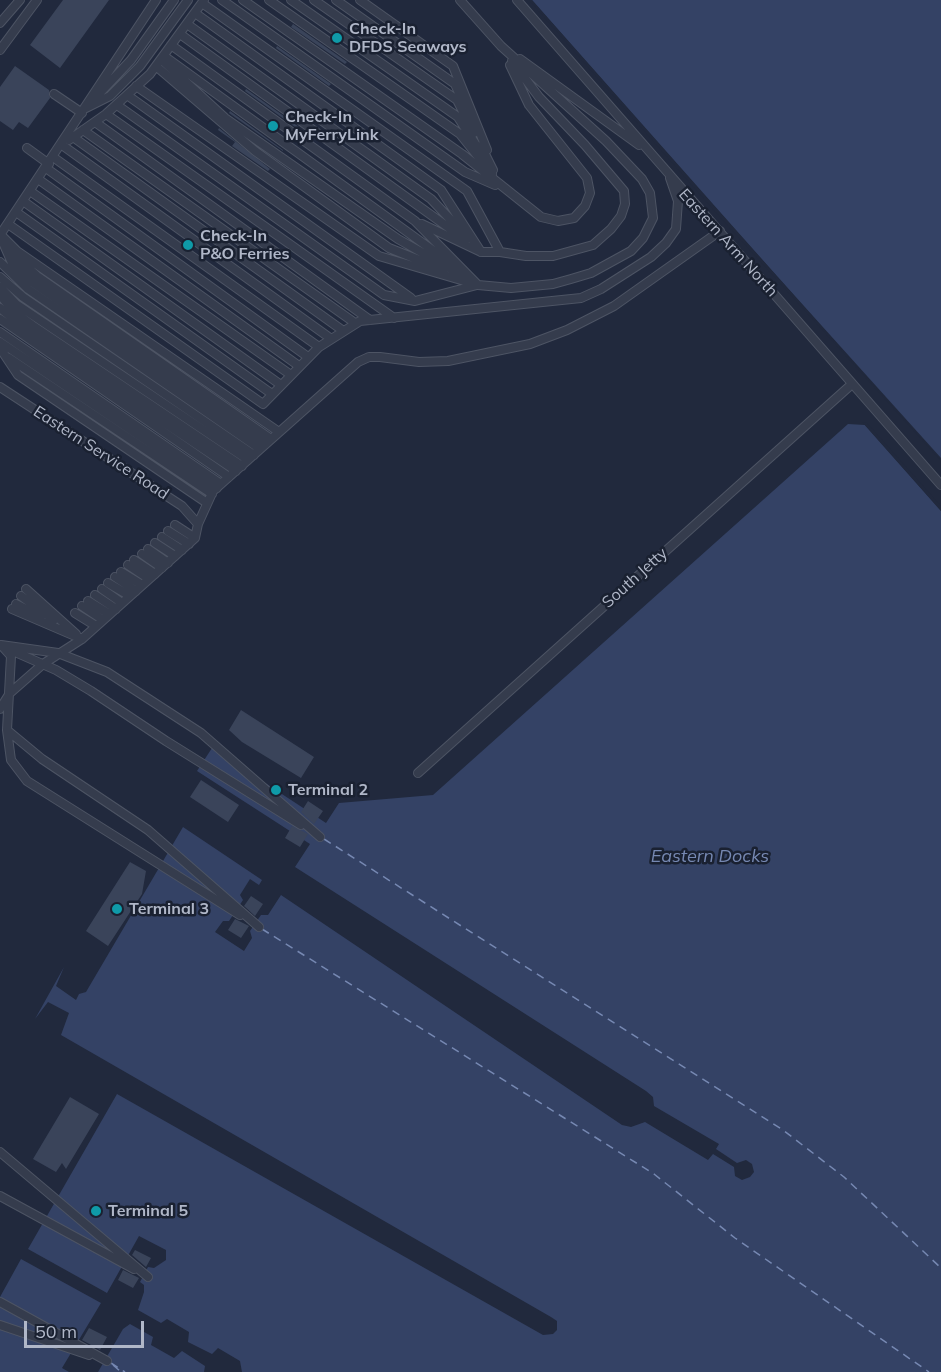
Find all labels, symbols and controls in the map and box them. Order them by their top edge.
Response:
place label: Check-In DFDS Seaways [349,19,467,57]
marker: Check-In DFDS Seaways [330,31,344,45]
place label: Check-In MyFerryLink [285,107,379,145]
marker: Check-In MyFerryLink [266,119,280,133]
street label: Eastern Arm North [675,185,781,301]
place label: Check-In P&O Ferries [200,226,290,264]
marker: Check-In P&O Ferries [181,238,195,252]
street label: Eastern Service Road [30,402,172,504]
street label: South Jetty [598,544,672,612]
place label: Terminal 2 [288,780,368,800]
marker: Terminal 2 [269,783,283,797]
water label: Eastern Docks [651,846,769,868]
place label: Terminal 3 [129,899,209,919]
marker: Terminal 3 [110,902,124,916]
place label: Terminal 5 [108,1201,188,1221]
marker: Terminal 5 [89,1204,103,1218]
scale bar [27,1309,147,1347]
text: 50 m [35,1320,77,1343]

